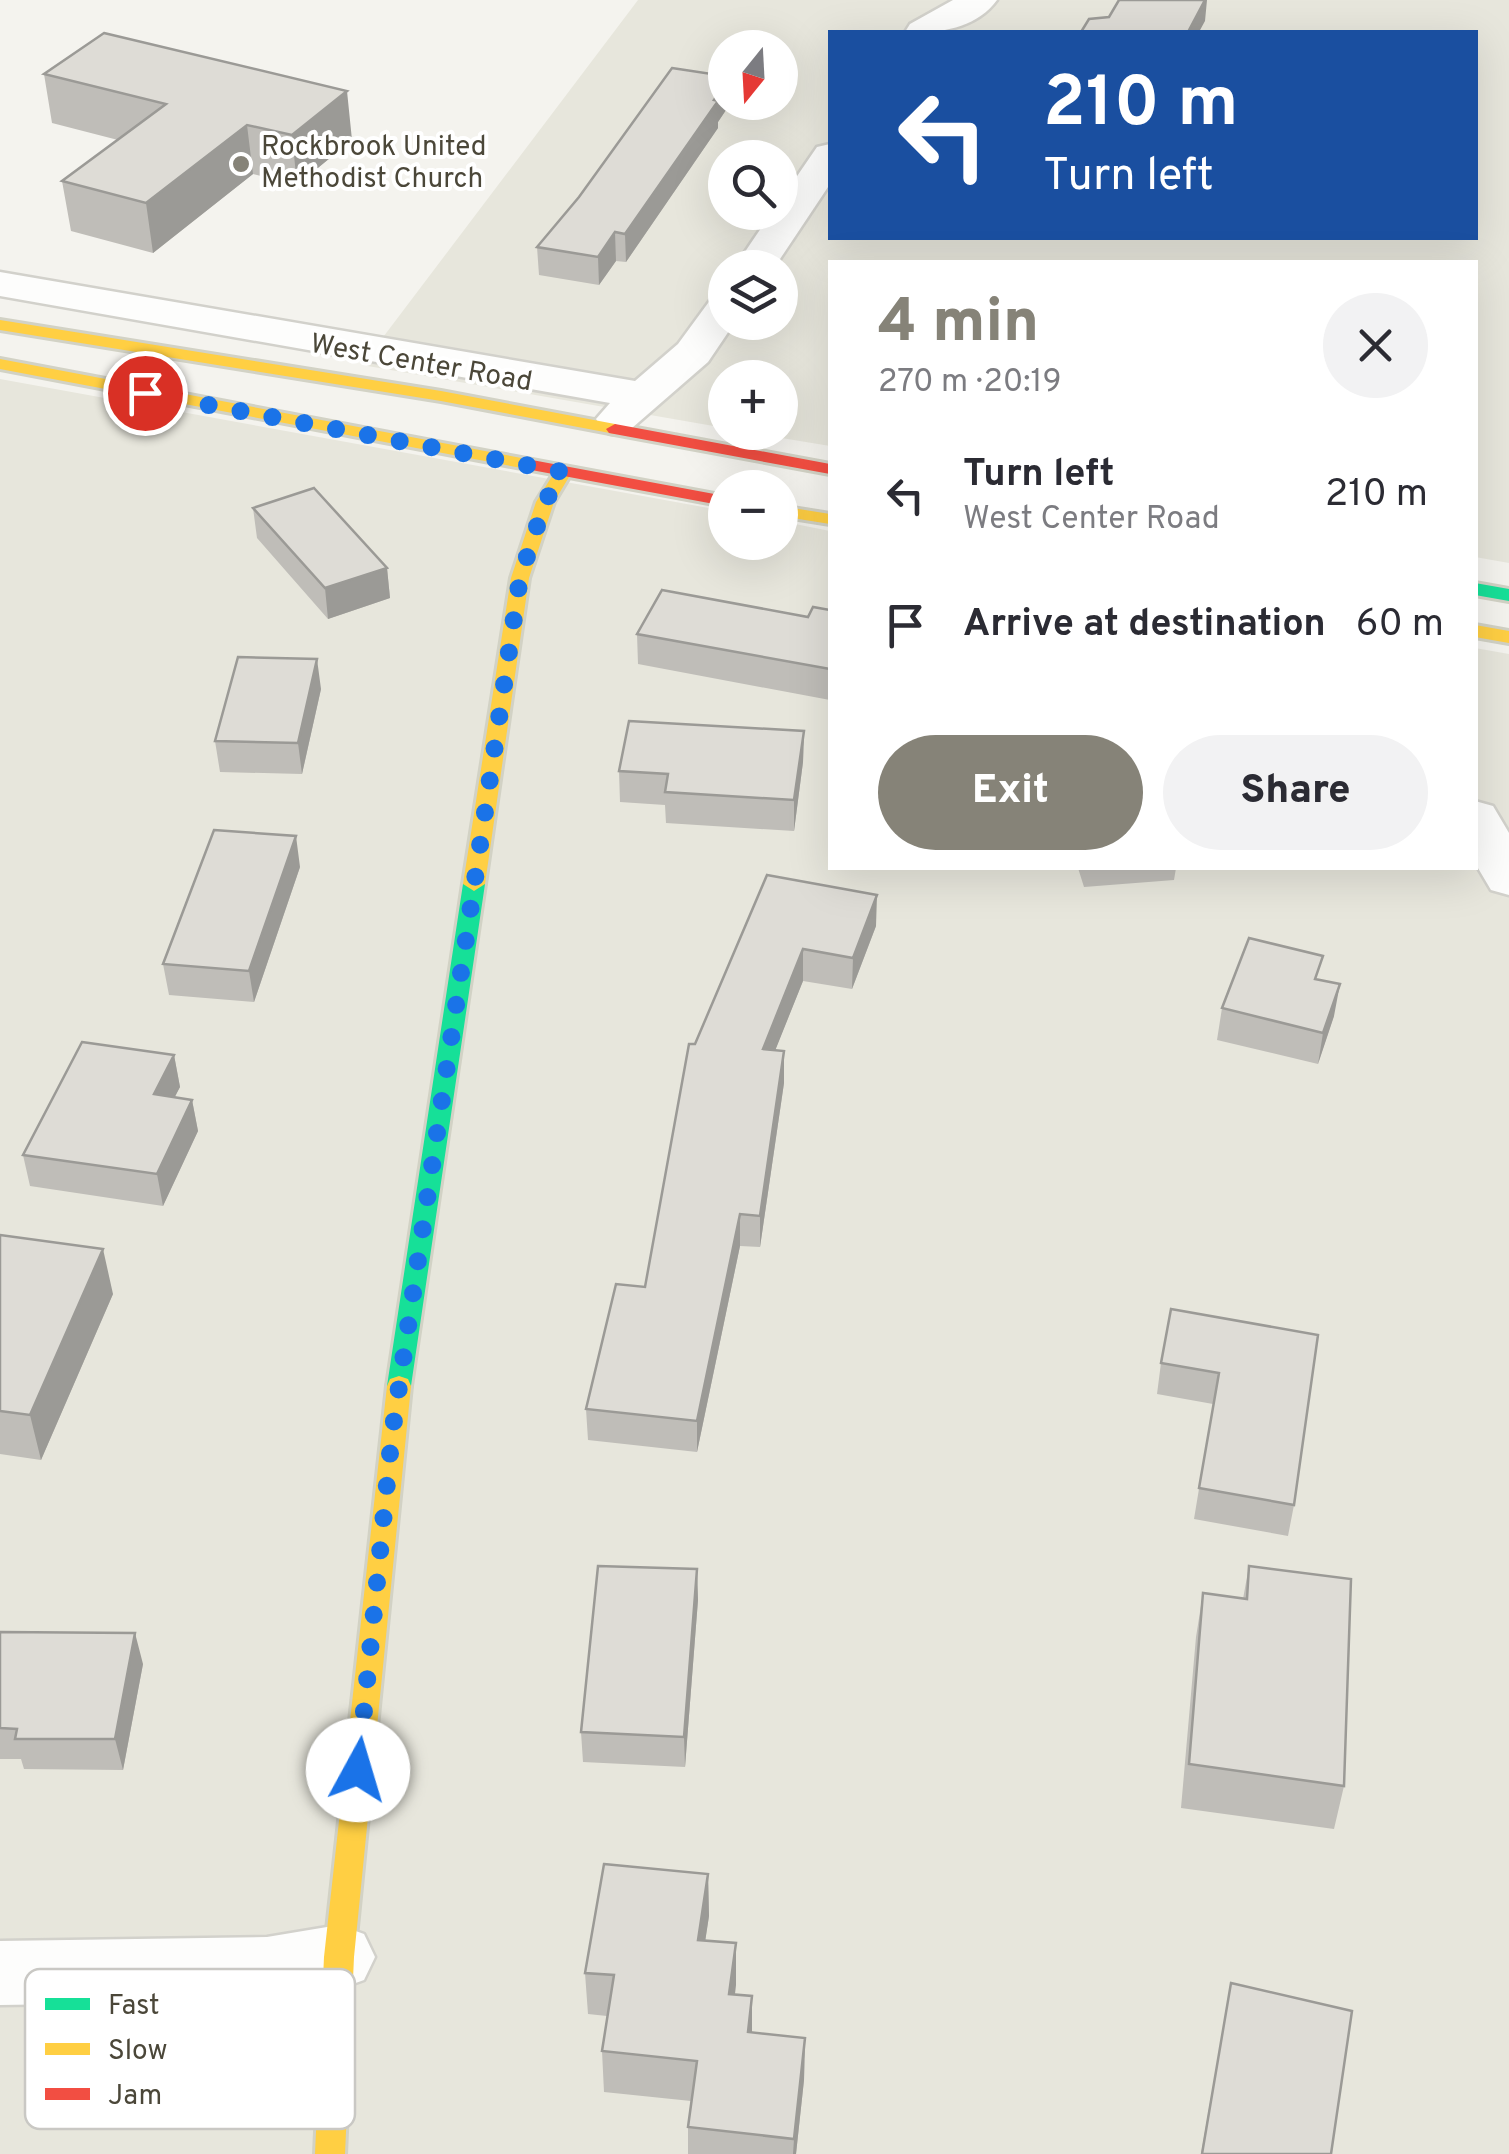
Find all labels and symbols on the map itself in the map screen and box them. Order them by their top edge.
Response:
north arrow [708,30,798,120]
place label: Rockbrook United Methodist Church [261,130,487,198]
marker: Rockbrook United Methodist Church [230,153,252,175]
street label: West Center Road [307,327,535,401]
pin [103,351,188,436]
position arrow [306,1718,410,1822]
legend [25,1969,355,2129]
text: Fast [108,1989,160,2025]
text: Slow [108,2034,167,2070]
text: Jam [108,2079,162,2115]

